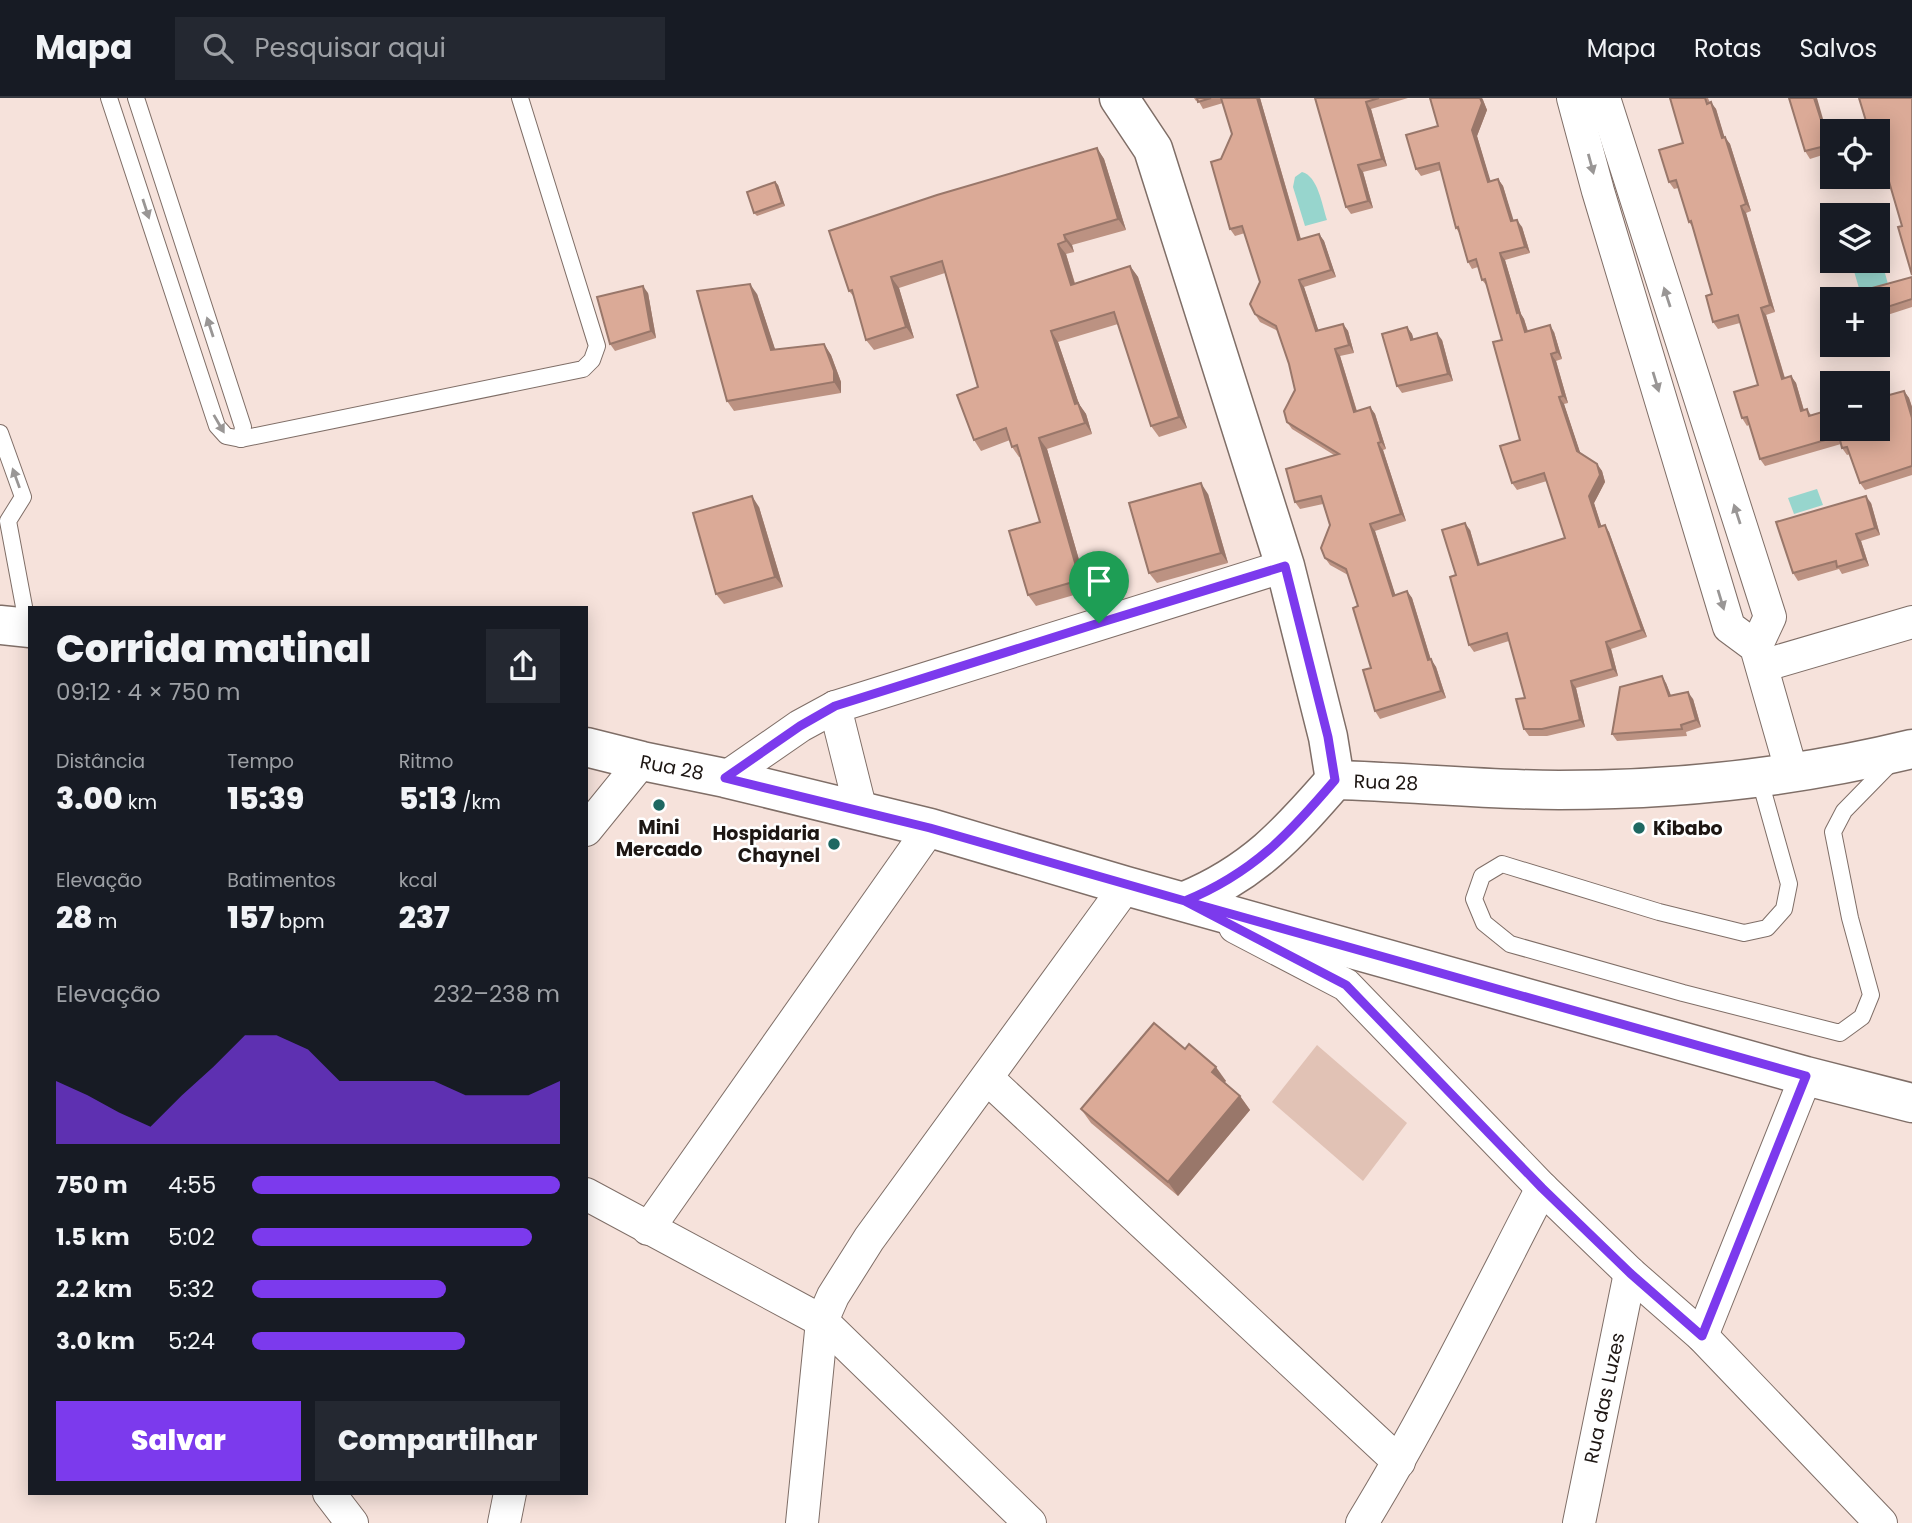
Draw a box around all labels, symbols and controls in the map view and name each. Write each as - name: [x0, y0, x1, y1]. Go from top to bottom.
- search box: [175, 17, 665, 80]
- text: Mapa: [35, 24, 133, 71]
- icon: search: [199, 29, 237, 67]
- text: Pesquisar aqui: [255, 30, 446, 66]
- text: Mapa: [1587, 32, 1656, 65]
- text: Rotas: [1694, 32, 1761, 65]
- text: Salvos: [1799, 32, 1877, 65]
- map controls: [1820, 119, 1890, 441]
- button: locate: [1820, 119, 1890, 189]
- one-way arrow: [1586, 153, 1597, 175]
- one-way arrow: [141, 199, 152, 220]
- button: layers: [1820, 203, 1890, 273]
- one-way arrow: [1661, 286, 1671, 307]
- button: +: [1820, 287, 1890, 357]
- one-way arrow: [204, 317, 215, 338]
- button: −: [1820, 371, 1890, 441]
- one-way arrow: [1651, 372, 1661, 393]
- one-way arrow: [213, 415, 225, 434]
- one-way arrow: [10, 468, 21, 489]
- one-way arrow: [1731, 503, 1741, 524]
- pin: [1069, 551, 1129, 623]
- icon: arrive: [1080, 562, 1118, 600]
- one-way arrow: [1717, 590, 1727, 611]
- text: Corrida matinal: [56, 622, 371, 675]
- button: share: [486, 629, 560, 703]
- text: 09:12 · 4 × 750 m: [56, 676, 240, 708]
- text: Distância: [56, 748, 145, 775]
- text: Tempo: [227, 748, 294, 775]
- text: Ritmo: [399, 748, 454, 775]
- street label: Rua 28: [638, 748, 706, 787]
- street label: Rua 28: [1353, 768, 1419, 797]
- text: 3.00: [56, 777, 123, 820]
- text: 15:39: [227, 777, 304, 820]
- text: 5:13: [399, 777, 457, 820]
- text: km: [123, 789, 157, 816]
- text: /km: [457, 789, 501, 816]
- marker: Mini Mercado: [651, 797, 667, 813]
- place label: Mini Mercado: [616, 814, 702, 863]
- place label: Kibabo: [1653, 815, 1723, 842]
- place label: Hospidaria Chaynel: [712, 820, 820, 869]
- marker: Kibabo: [1631, 820, 1647, 836]
- marker: Hospidaria Chaynel: [826, 836, 842, 852]
- text: Elevação: [56, 867, 142, 894]
- text: Batimentos: [227, 867, 336, 894]
- text: kcal: [399, 867, 438, 894]
- text: 28: [56, 896, 93, 939]
- text: 157: [227, 896, 274, 939]
- text: 237: [399, 896, 450, 939]
- text: m: [93, 908, 117, 935]
- text: bpm: [274, 908, 325, 935]
- text: Elevação: [56, 978, 160, 1010]
- text: 232–238 m: [433, 978, 560, 1010]
- text: 750 m: [56, 1169, 127, 1201]
- text: 4:55: [168, 1169, 216, 1201]
- text: 1.5 km: [56, 1221, 130, 1253]
- text: 5:02: [168, 1221, 215, 1253]
- text: 2.2 km: [56, 1273, 132, 1305]
- text: 5:32: [168, 1273, 214, 1305]
- text: 3.0 km: [56, 1325, 135, 1357]
- text: 5:24: [168, 1325, 215, 1357]
- street label: Rua das Luzes: [1577, 1330, 1632, 1466]
- button: Salvar: [56, 1401, 301, 1481]
- button: Compartilhar: [315, 1401, 560, 1481]

